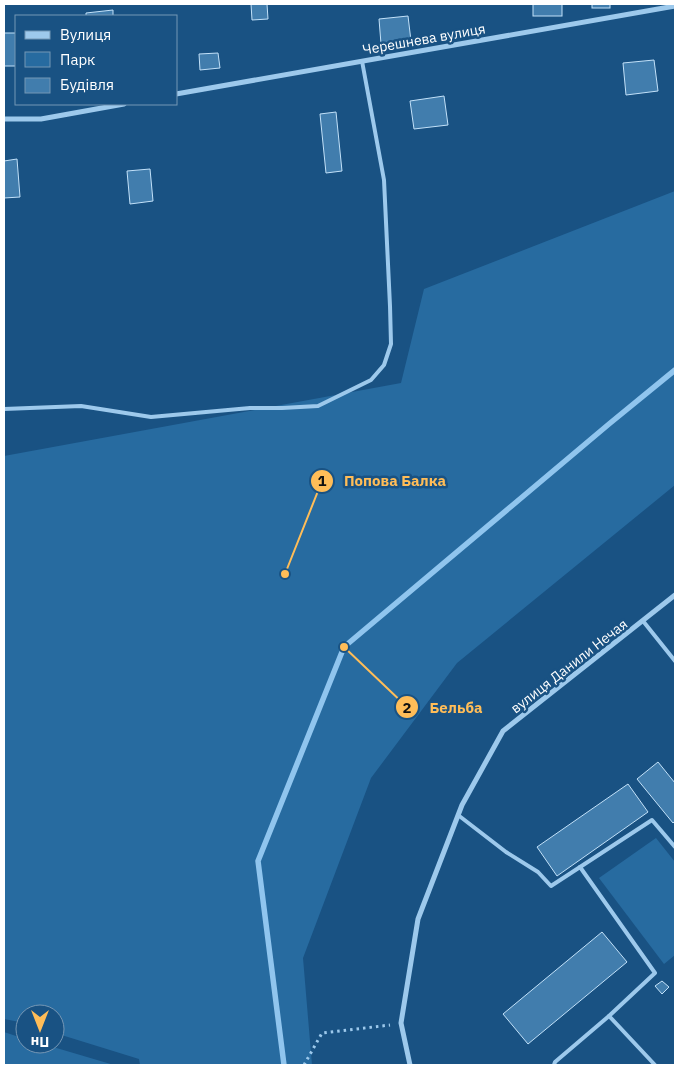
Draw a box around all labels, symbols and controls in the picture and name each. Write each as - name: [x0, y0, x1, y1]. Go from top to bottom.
- legend: [15, 15, 178, 105]
- street label: Черешнева вулиця: [361, 19, 487, 59]
- text: Вулиця: [60, 25, 111, 44]
- text: Парк: [60, 50, 95, 69]
- text: Будівля: [60, 75, 114, 94]
- callout: Попова Балка: [309, 466, 456, 496]
- text: 1: [317, 471, 327, 490]
- text: Попова Балка: [344, 471, 446, 490]
- street label: вулиця Данили Нечая: [507, 615, 631, 717]
- callout: Бельба: [394, 692, 492, 722]
- text: 2: [402, 698, 412, 717]
- text: Бельба: [430, 698, 483, 717]
- north arrow: [15, 1004, 65, 1054]
- text: Пн: [31, 1033, 49, 1051]

